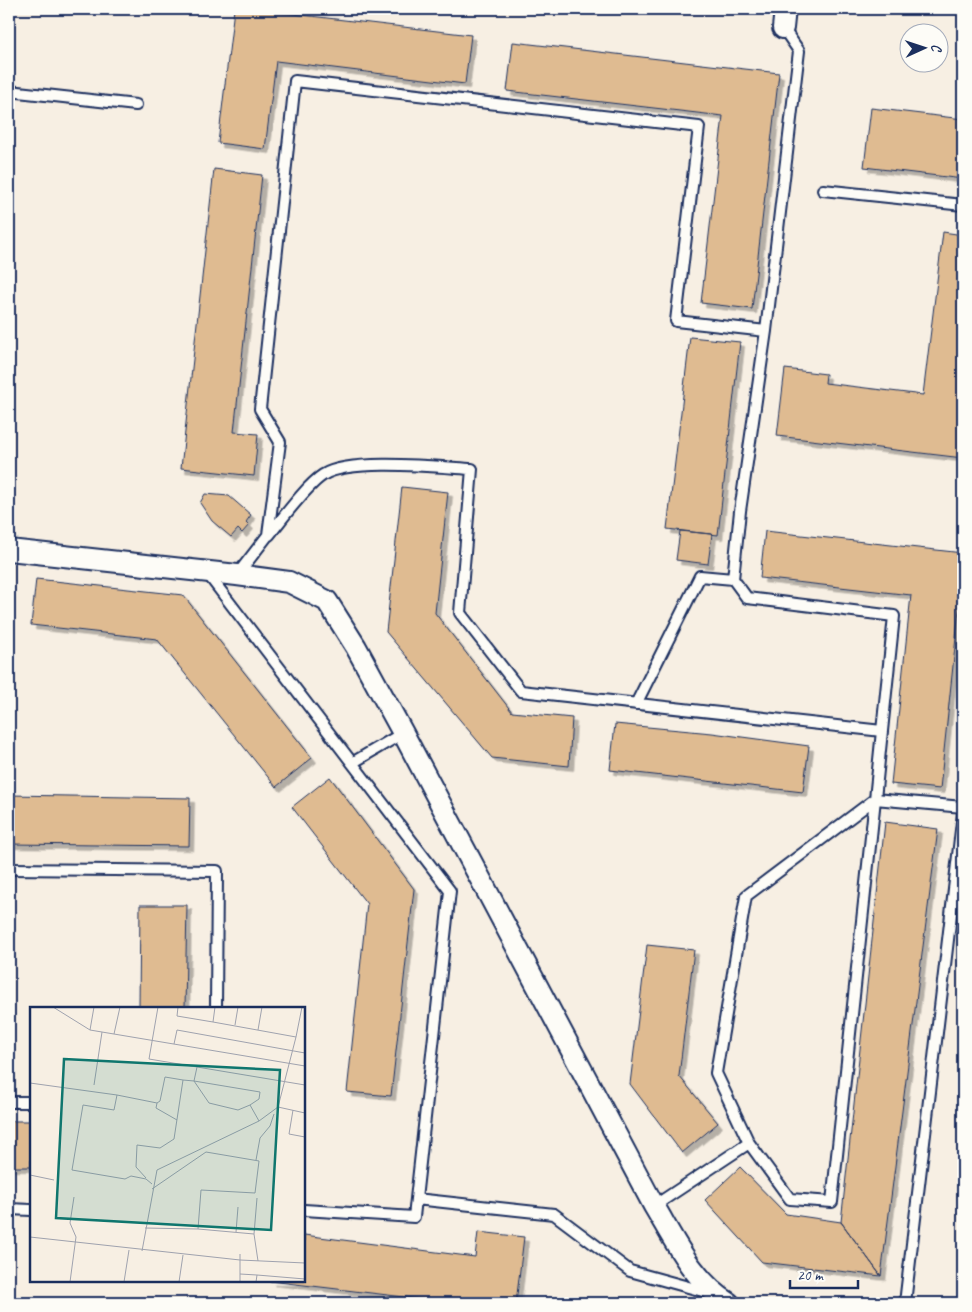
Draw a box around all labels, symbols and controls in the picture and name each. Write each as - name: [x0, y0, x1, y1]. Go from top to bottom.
- north arrow: [900, 22, 950, 72]
- text: С: [928, 43, 945, 53]
- inset map: [30, 1007, 305, 1282]
- scale bar: [790, 1257, 857, 1289]
- text: 20 m: [797, 1266, 824, 1285]

